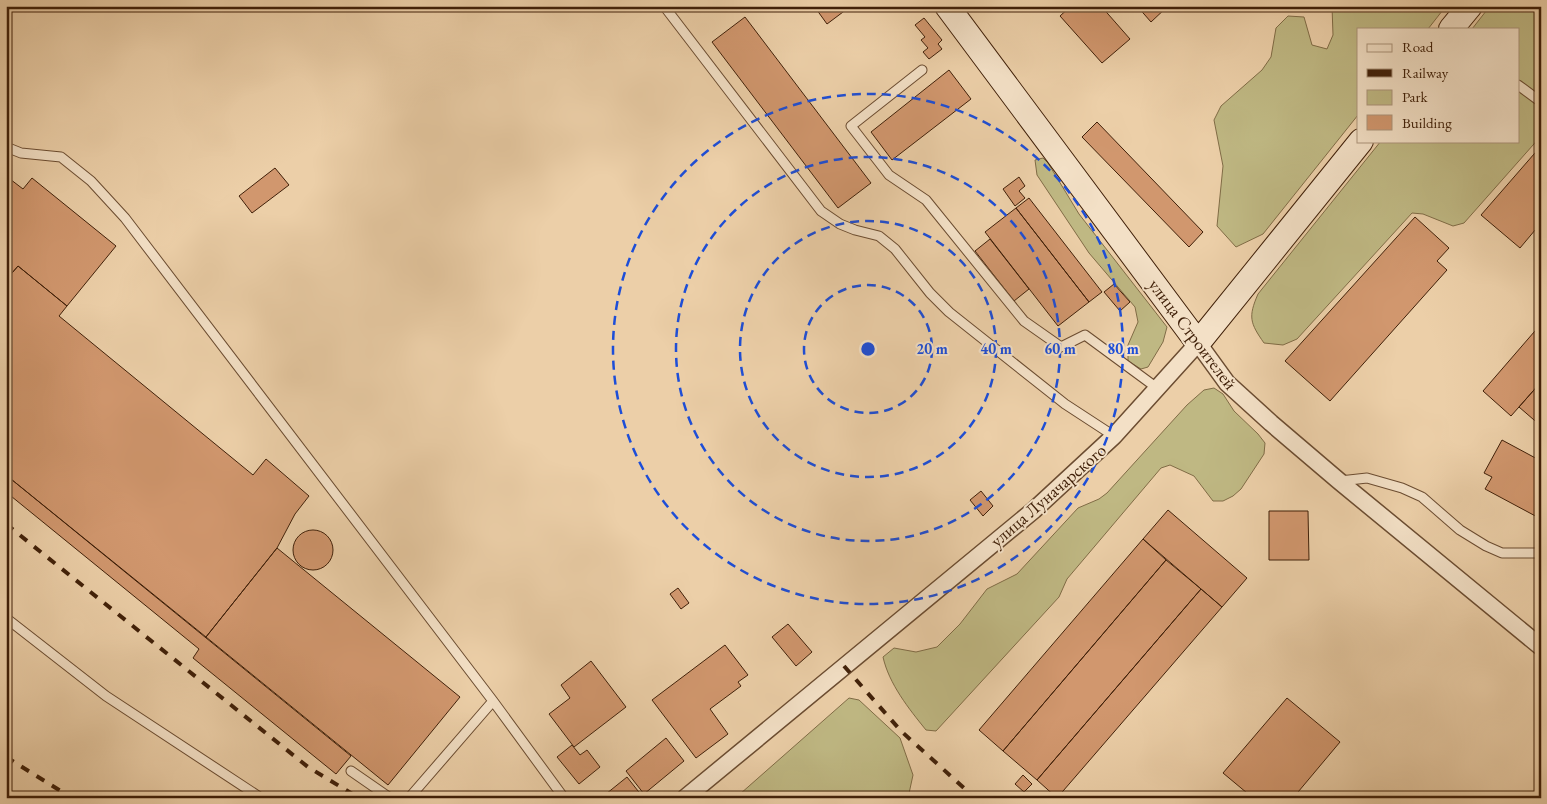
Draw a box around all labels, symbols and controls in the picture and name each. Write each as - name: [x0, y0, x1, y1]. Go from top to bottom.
- legend: [1357, 28, 1520, 142]
- text: Road: [1402, 37, 1434, 56]
- text: Railway: [1402, 63, 1449, 82]
- text: Park: [1402, 87, 1429, 106]
- text: Building: [1402, 113, 1452, 132]
- street label: улица Строителей: [1144, 274, 1243, 394]
- text: 20 m: [916, 339, 948, 358]
- text: 40 m: [980, 339, 1012, 358]
- text: 60 m: [1044, 339, 1076, 358]
- text: 80 m: [1107, 339, 1139, 358]
- centre of rings: [859, 340, 877, 358]
- street label: улица Луначарского: [985, 438, 1111, 552]

